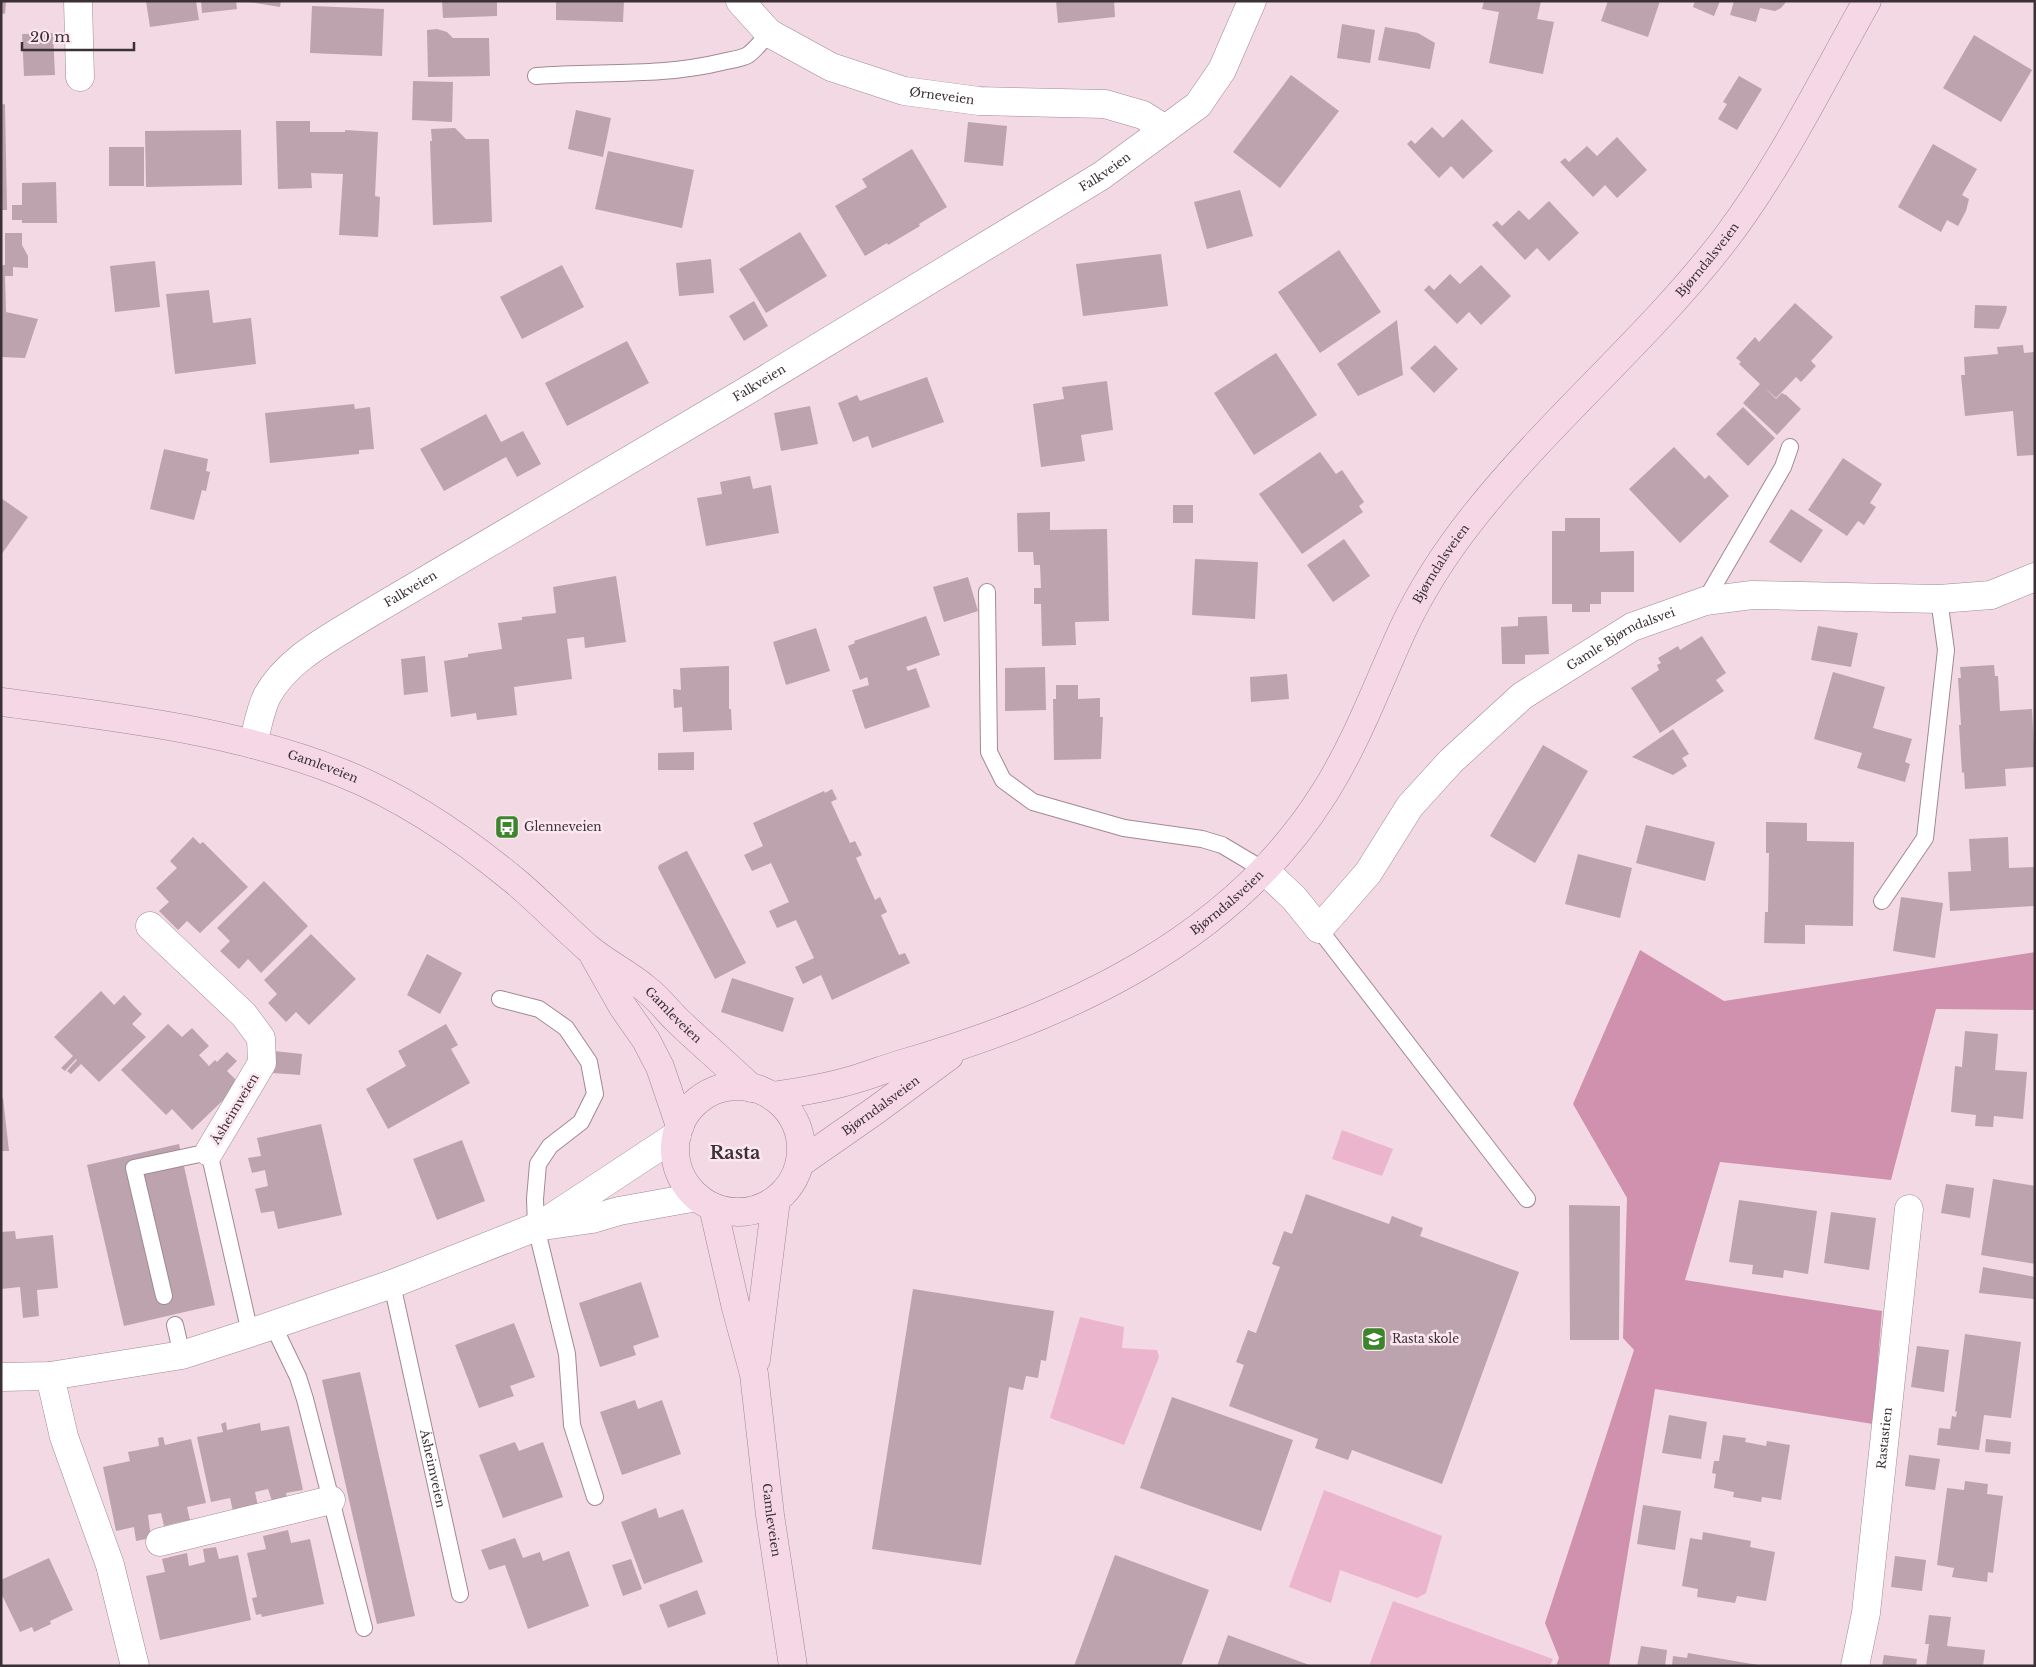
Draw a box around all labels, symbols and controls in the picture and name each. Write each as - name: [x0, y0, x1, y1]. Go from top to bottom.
- scale bar: [22, 20, 135, 52]
- text: 20 m: [30, 27, 70, 46]
- street label: Ørneveien: [909, 84, 975, 107]
- street label: Falkveien: [1076, 149, 1133, 194]
- street label: Bjørndalsveien: [1672, 219, 1742, 300]
- street label: Falkveien: [730, 361, 788, 404]
- street label: Bjørndalsveien: [1409, 521, 1472, 606]
- street label: Falkveien: [381, 567, 439, 610]
- street label: Gamle Bjørndalsvei: [1564, 604, 1677, 673]
- street label: Gamleveien: [286, 746, 361, 786]
- bus stop icon: Glenneveien: [494, 814, 520, 840]
- place label: Glenneveien: [524, 819, 602, 834]
- street label: Bjørndalsveien: [1187, 867, 1266, 938]
- street label: Gamleveien: [642, 983, 705, 1046]
- street label: Åsheimveien: [206, 1070, 262, 1148]
- street label: Bjørndalsveien: [839, 1072, 922, 1138]
- district label: Rasta: [710, 1142, 761, 1164]
- school or university icon: Rasta skole: [1361, 1326, 1387, 1352]
- place label: Rasta skole: [1392, 1331, 1459, 1346]
- street label: Rastastien: [1873, 1406, 1895, 1470]
- street label: Åsheimveien: [417, 1427, 449, 1509]
- street label: Gamleveien: [759, 1482, 784, 1558]

